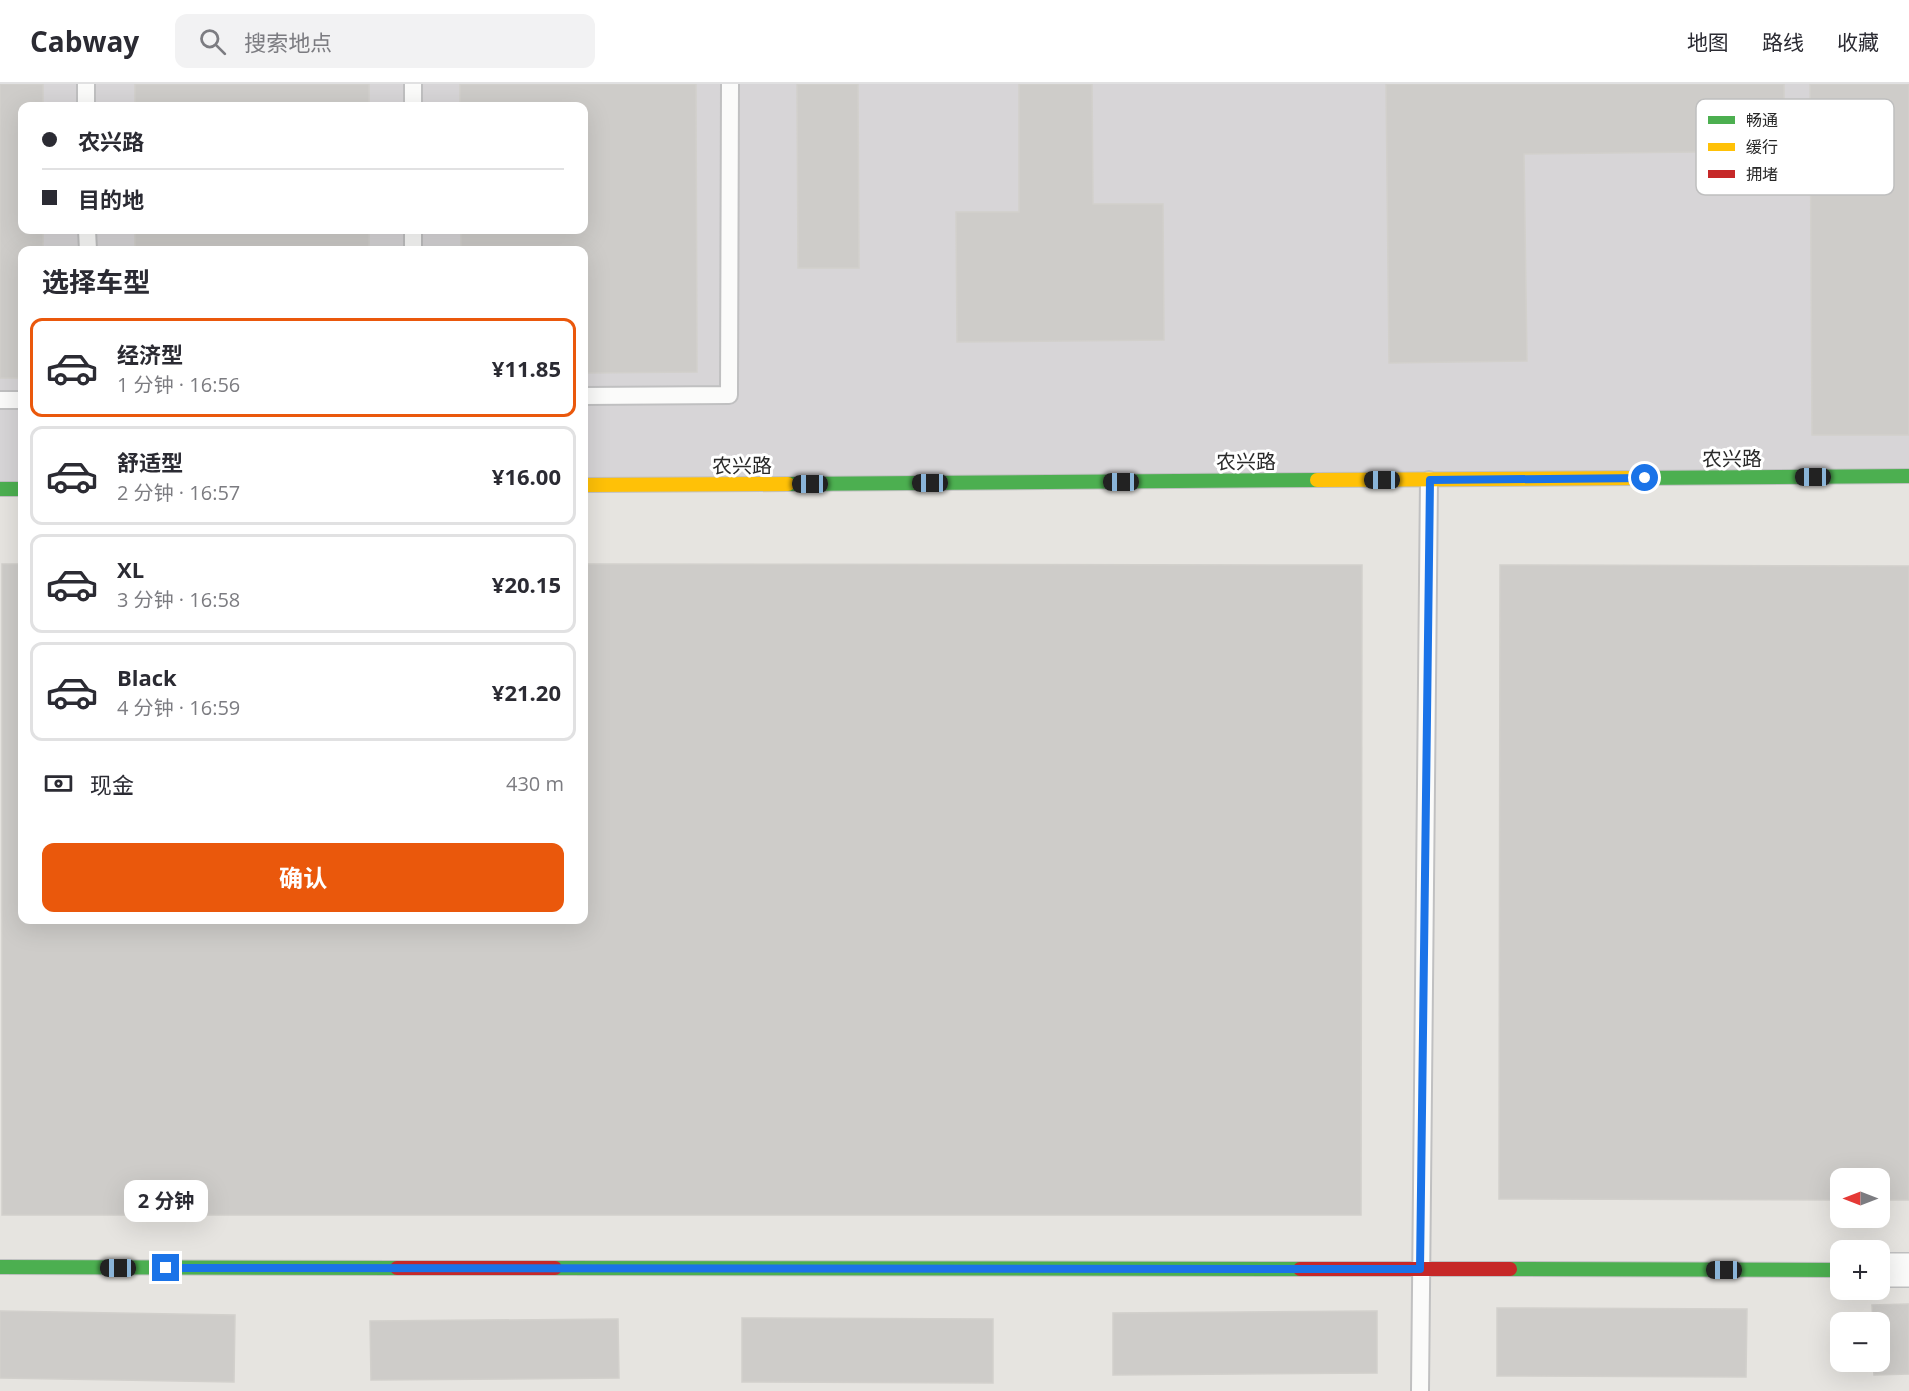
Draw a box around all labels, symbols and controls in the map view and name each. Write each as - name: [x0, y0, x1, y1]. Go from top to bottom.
- search box: [175, 14, 595, 68]
- text: Cabway: [30, 22, 139, 60]
- icon: search: [196, 25, 229, 58]
- text: 搜索地点: [244, 27, 332, 57]
- text: 地图: [1687, 28, 1729, 56]
- text: 路线: [1762, 28, 1804, 56]
- text: 收藏: [1837, 28, 1879, 56]
- legend: [1696, 99, 1894, 195]
- text: 畅通: [1746, 109, 1778, 131]
- text: 农兴路: [78, 126, 144, 156]
- text: 缓行: [1746, 136, 1778, 158]
- text: 拥堵: [1746, 163, 1778, 185]
- text: 目的地: [78, 184, 144, 214]
- text: 选择车型: [42, 263, 150, 300]
- text: 经济型: [117, 339, 183, 369]
- icon: car: [45, 341, 99, 395]
- text: ¥11.85: [492, 353, 561, 383]
- text: 1 分钟 · 16:56: [117, 371, 240, 398]
- street label: 农兴路: [1702, 445, 1762, 472]
- text: 舒适型: [117, 447, 183, 477]
- street label: 农兴路: [1216, 448, 1276, 475]
- icon: car: [45, 449, 99, 503]
- street label: 农兴路: [712, 452, 772, 479]
- text: ¥16.00: [492, 461, 561, 491]
- route start: [1631, 464, 1658, 491]
- car: [1795, 468, 1831, 486]
- car: [1364, 471, 1400, 489]
- car: [1103, 473, 1139, 491]
- car: [912, 474, 948, 492]
- car: [792, 475, 828, 493]
- text: 2 分钟 · 16:57: [117, 479, 240, 506]
- text: XL: [117, 554, 144, 584]
- icon: car: [45, 557, 99, 611]
- text: ¥20.15: [492, 569, 561, 599]
- text: 3 分钟 · 16:58: [117, 586, 240, 613]
- text: Black: [117, 662, 177, 692]
- icon: car: [45, 665, 99, 719]
- text: ¥21.20: [492, 677, 561, 707]
- text: 4 分钟 · 16:59: [117, 694, 240, 721]
- icon: cash: [42, 767, 75, 800]
- text: 现金: [90, 769, 134, 799]
- text: 430 m: [506, 770, 564, 797]
- button: 确认: [42, 843, 564, 912]
- north arrow: [1830, 1168, 1890, 1228]
- map controls: [1830, 1168, 1890, 1372]
- callout: 2 分钟: [124, 1181, 208, 1223]
- text: 2 分钟: [138, 1187, 194, 1214]
- button: +: [1830, 1240, 1890, 1300]
- route end: [152, 1254, 179, 1281]
- car: [100, 1259, 136, 1277]
- car: [1706, 1261, 1742, 1279]
- button: −: [1830, 1312, 1890, 1372]

